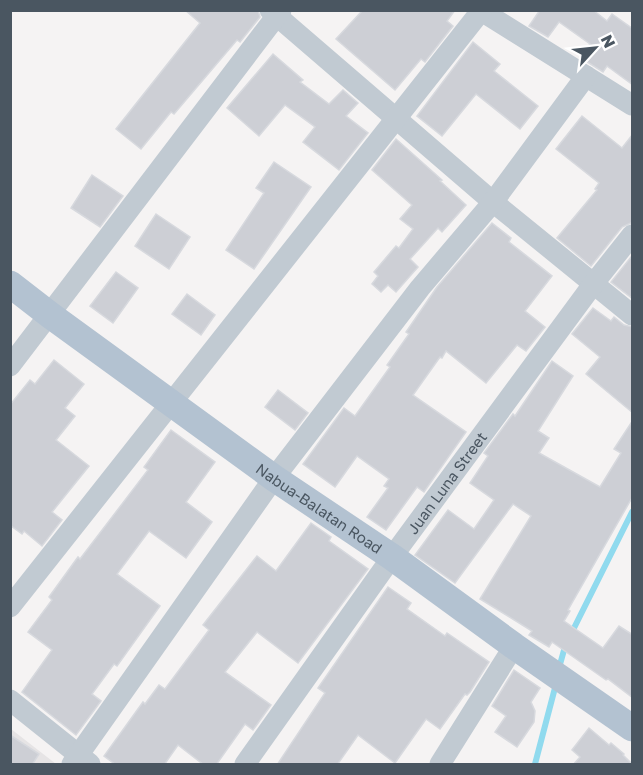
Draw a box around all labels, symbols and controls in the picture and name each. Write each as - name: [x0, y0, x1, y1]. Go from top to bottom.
- north arrow: [565, 18, 625, 78]
- text: N: [597, 31, 620, 51]
- street label: Juan Luna Street: [403, 428, 490, 537]
- street label: Nabua-Balatan Road: [253, 459, 386, 557]

